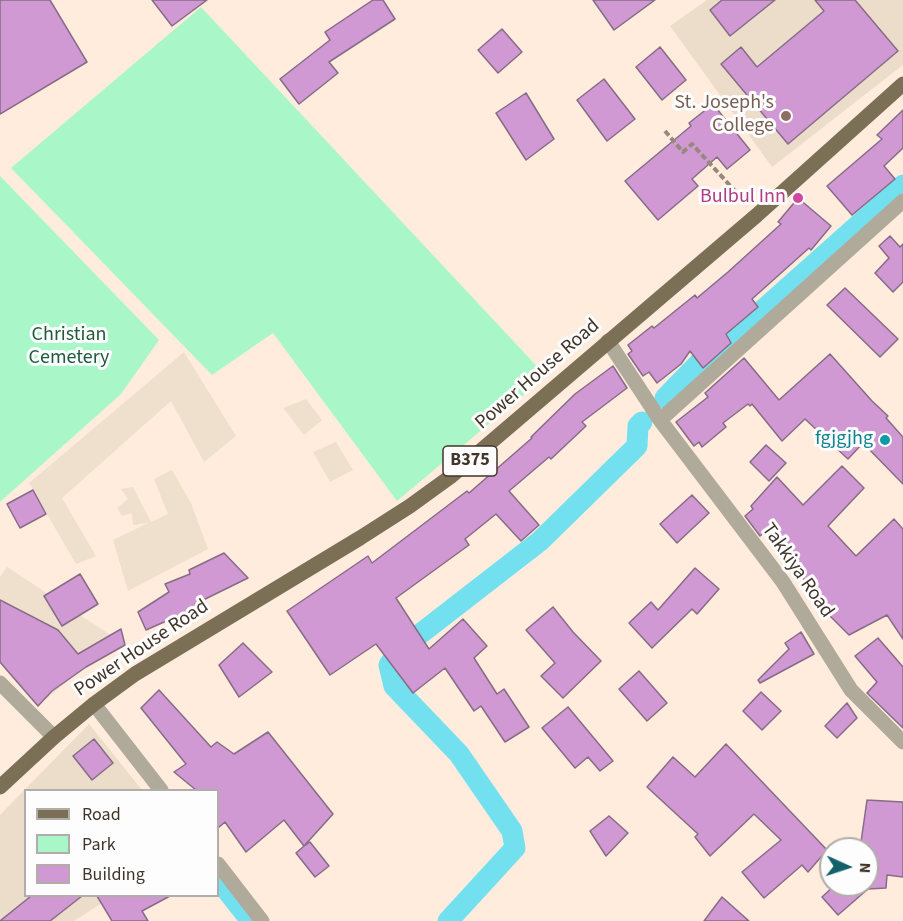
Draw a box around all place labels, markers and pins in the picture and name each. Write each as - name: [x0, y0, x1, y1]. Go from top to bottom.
- place label: St. Joseph's College: [674, 92, 774, 139]
- marker: St. Joseph's College: [779, 109, 793, 123]
- place label: Bulbul Inn: [700, 186, 786, 210]
- marker: Bulbul Inn: [791, 191, 805, 205]
- place label: fgjgjhg: [815, 428, 873, 452]
- marker: fgjgjhg: [878, 433, 892, 447]

